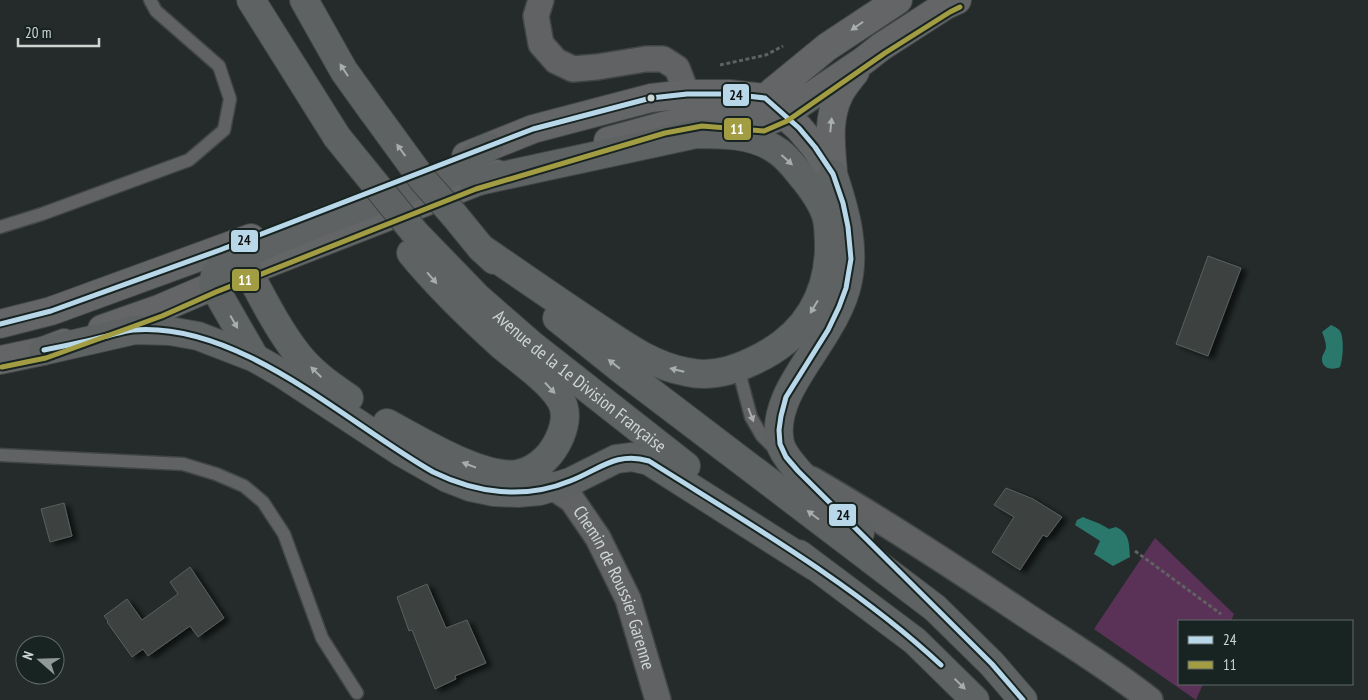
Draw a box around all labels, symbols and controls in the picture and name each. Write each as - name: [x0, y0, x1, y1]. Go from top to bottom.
- scale bar: [18, 15, 99, 47]
- one-way arrow: [850, 21, 864, 31]
- text: 20 m: [25, 23, 51, 42]
- one-way arrow: [339, 64, 349, 77]
- line badge: 24: [722, 83, 750, 107]
- text: 24: [729, 86, 743, 104]
- unlabelled marker: [646, 93, 656, 103]
- line badge: 11: [723, 117, 752, 141]
- one-way arrow: [827, 117, 835, 133]
- text: 11: [730, 120, 744, 138]
- one-way arrow: [396, 143, 406, 157]
- one-way arrow: [781, 154, 793, 166]
- line badge: 24: [230, 229, 259, 253]
- text: 24: [237, 231, 251, 249]
- line badge: 11: [231, 268, 260, 292]
- text: 11: [238, 271, 252, 289]
- one-way arrow: [426, 271, 437, 284]
- one-way arrow: [810, 300, 819, 313]
- street label: Avenue de la 1e Division Française: [489, 305, 671, 457]
- one-way arrow: [230, 314, 238, 329]
- one-way arrow: [607, 359, 621, 369]
- one-way arrow: [310, 366, 322, 378]
- one-way arrow: [669, 366, 684, 374]
- one-way arrow: [544, 382, 556, 394]
- one-way arrow: [747, 408, 755, 423]
- one-way arrow: [462, 460, 477, 468]
- street label: Chemin de Roussier Garenne: [568, 501, 660, 672]
- line badge: 24: [828, 503, 857, 527]
- text: 24: [836, 506, 850, 524]
- one-way arrow: [807, 510, 820, 521]
- legend: [1178, 620, 1353, 685]
- text: 24: [1223, 630, 1237, 649]
- north arrow: [15, 635, 65, 685]
- text: N: [18, 649, 38, 662]
- text: 11: [1223, 655, 1237, 674]
- one-way arrow: [954, 678, 966, 690]

